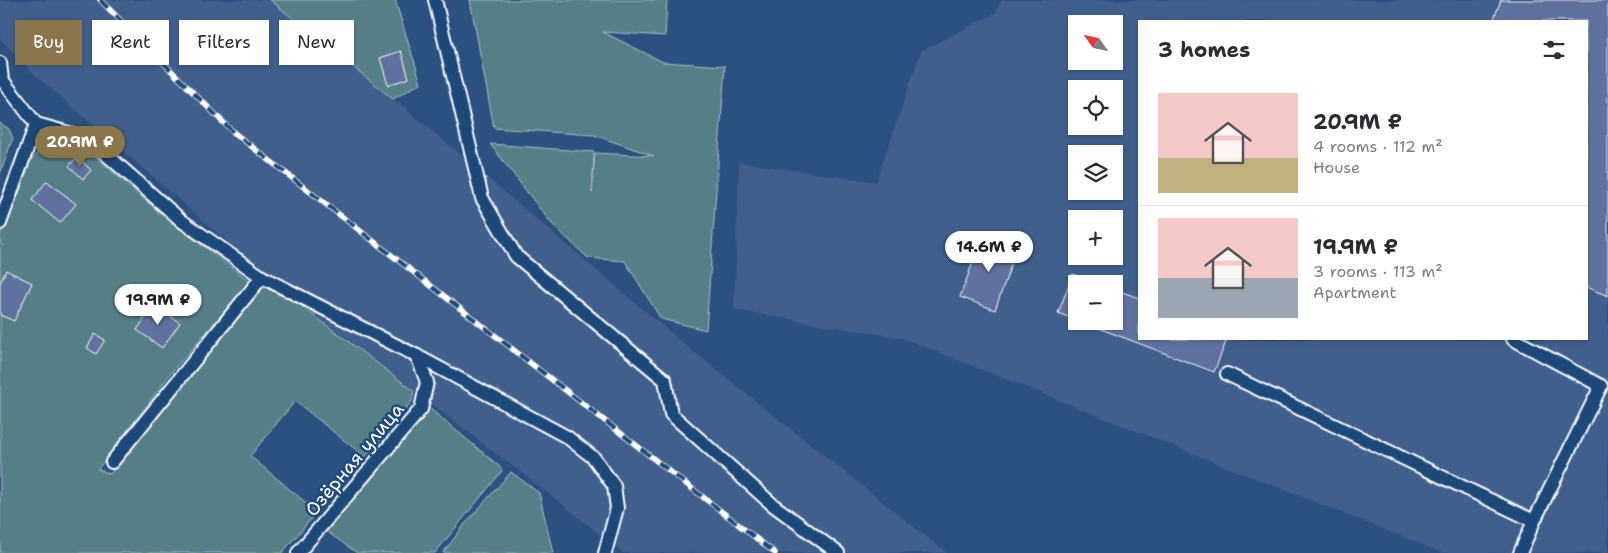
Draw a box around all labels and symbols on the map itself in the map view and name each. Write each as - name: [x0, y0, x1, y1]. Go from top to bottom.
- north arrow: [1068, 15, 1122, 70]
- pin: 20.9M ₽: [34, 126, 126, 168]
- pin: 14.6M ₽: [943, 230, 1035, 273]
- pin: 19.9M ₽: [112, 284, 204, 326]
- street label: Озёрная улица: [299, 397, 410, 522]

